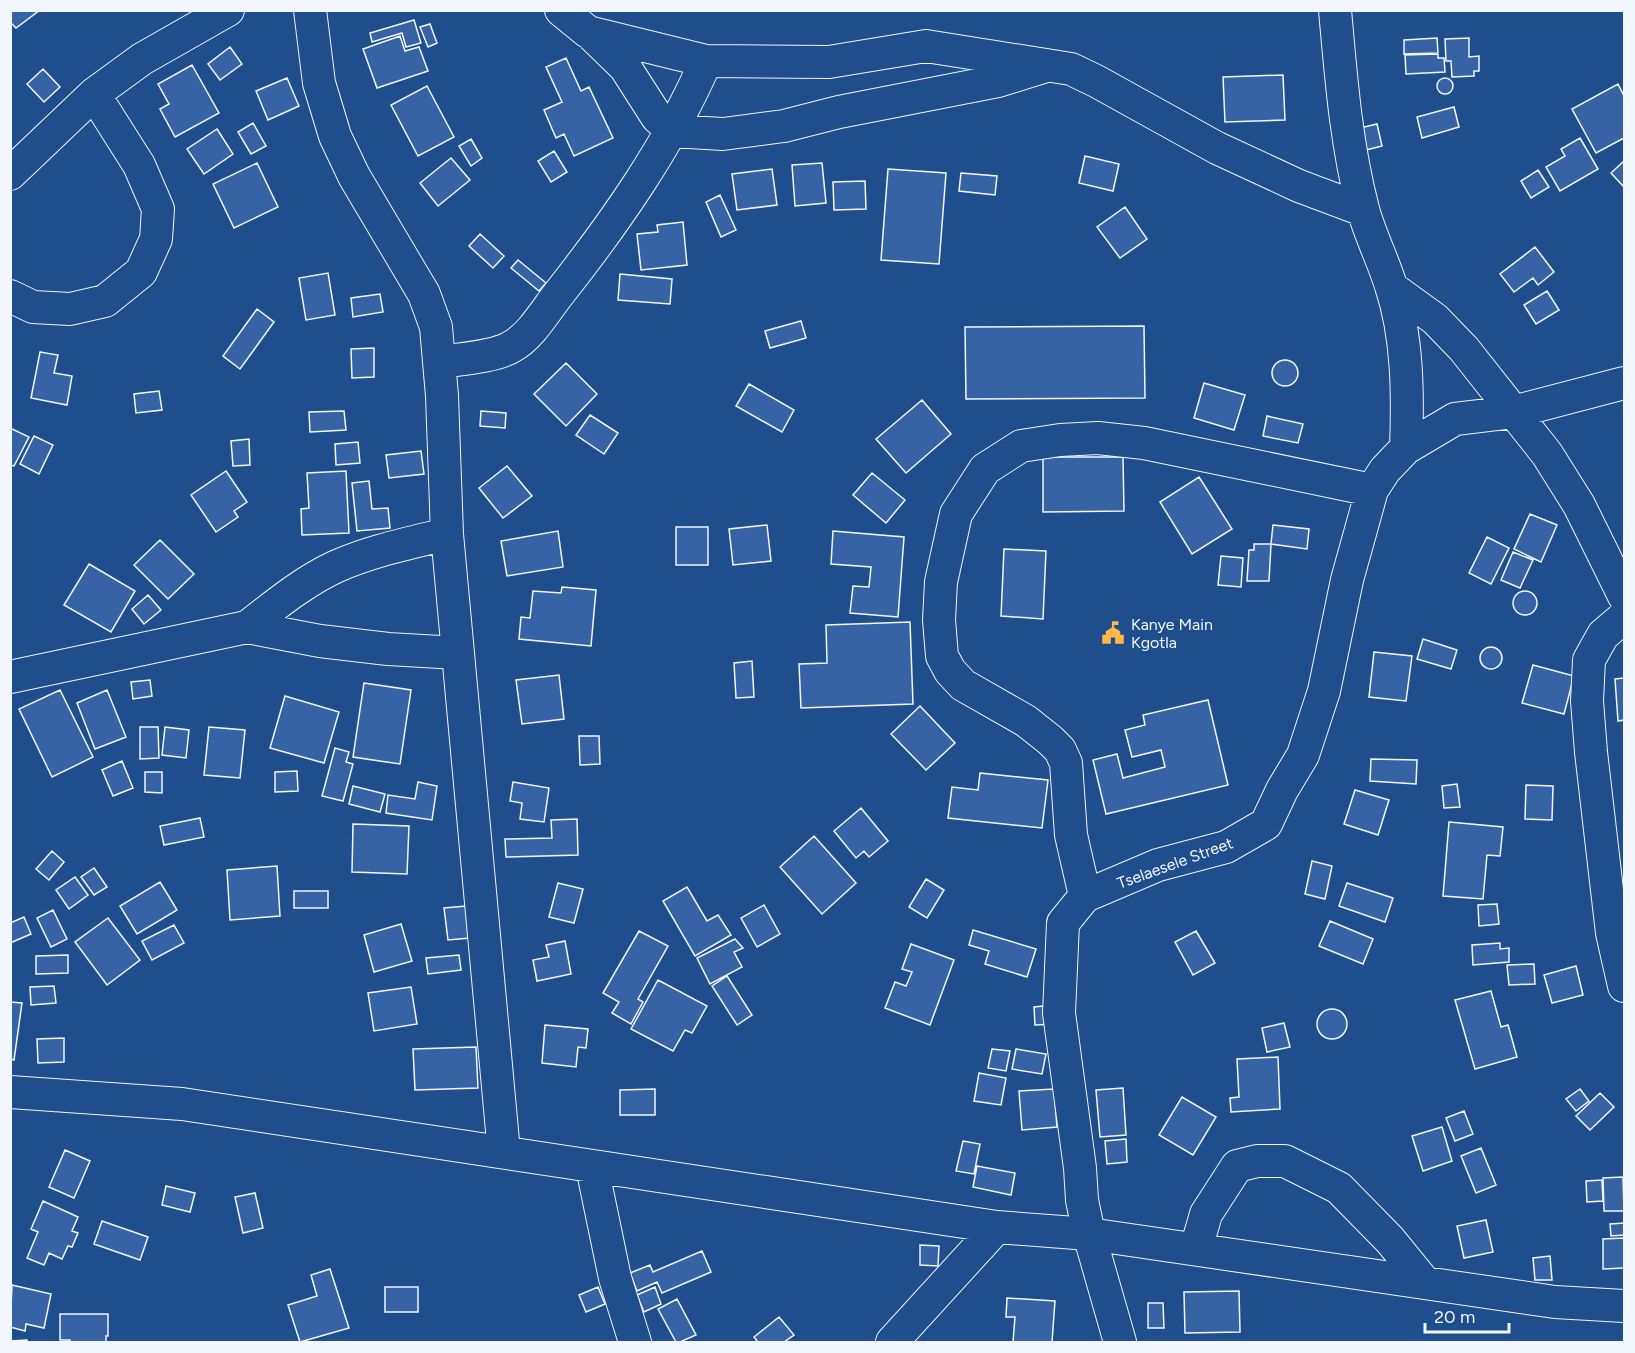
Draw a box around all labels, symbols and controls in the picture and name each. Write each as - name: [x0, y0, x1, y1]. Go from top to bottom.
- place label: Kanye Main Kgotla: [1131, 615, 1213, 652]
- public building icon: Kanye Main Kgotla: [1100, 620, 1126, 646]
- street label: Tselaesele Street: [1114, 833, 1236, 893]
- scale bar: [1425, 1296, 1509, 1334]
- text: 20 m: [1434, 1306, 1475, 1328]

